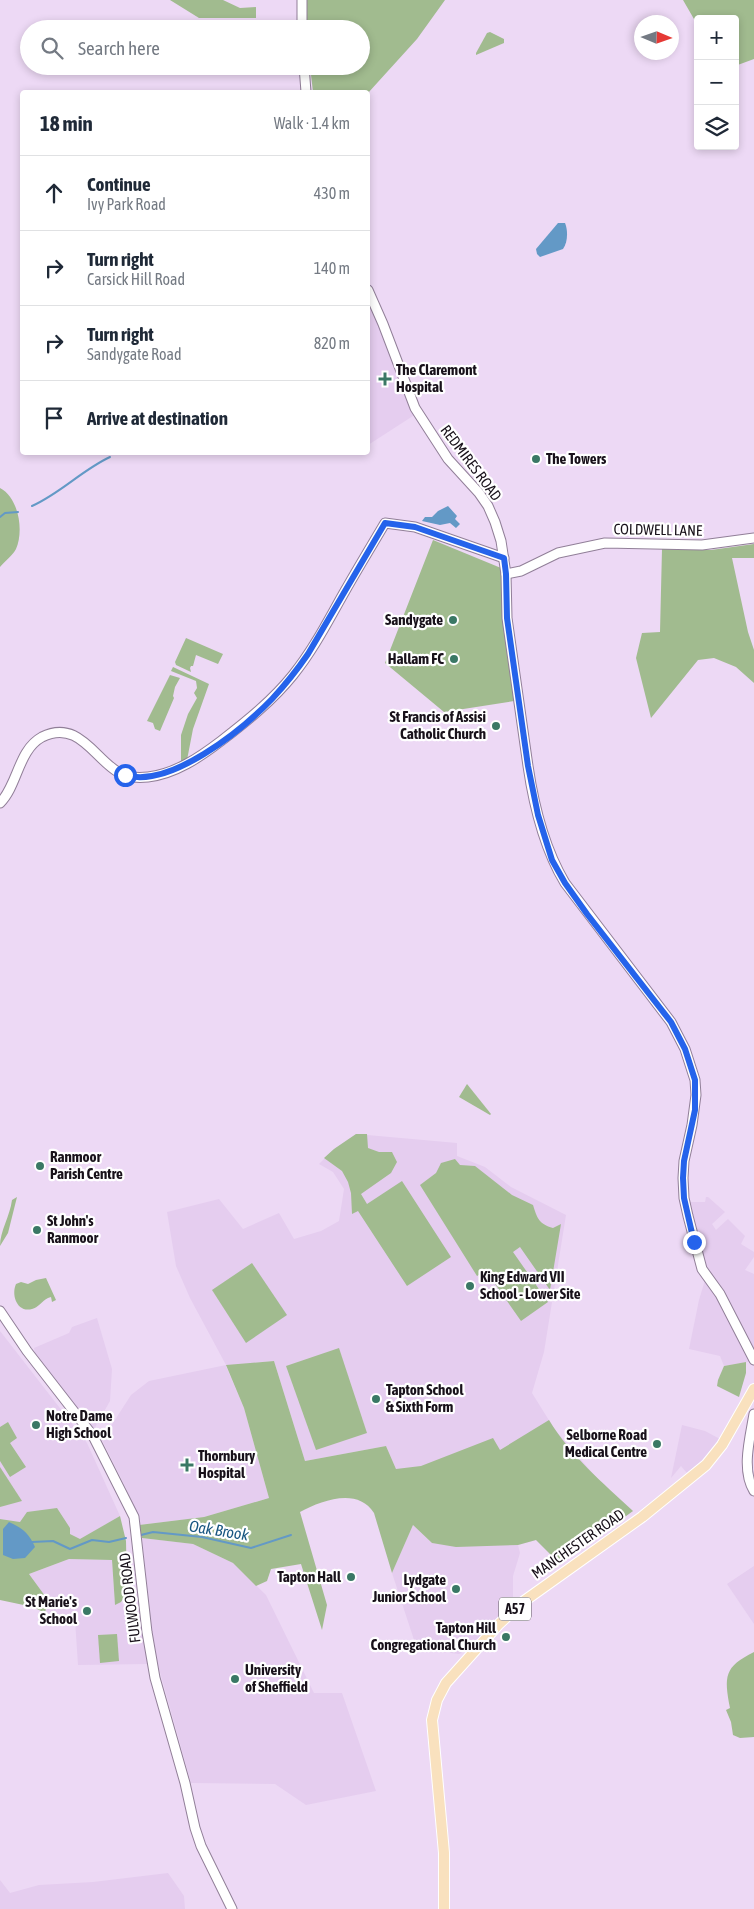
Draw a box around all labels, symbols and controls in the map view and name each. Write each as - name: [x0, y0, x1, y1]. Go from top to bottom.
- north arrow: [634, 15, 679, 60]
- map controls: [694, 15, 739, 150]
- button: +: [694, 15, 739, 60]
- search box: [20, 20, 370, 75]
- icon: search: [38, 34, 66, 62]
- text: Search here: [78, 37, 160, 59]
- button: −: [694, 60, 739, 105]
- button: layers: [694, 105, 739, 150]
- text: 18 min: [40, 111, 93, 135]
- text: Walk · 1.4 km: [274, 114, 350, 132]
- text: Continue: [87, 173, 151, 195]
- icon: ahead: [40, 179, 68, 207]
- text: 430 m: [314, 184, 350, 202]
- text: Ivy Park Road: [87, 195, 166, 213]
- text: Turn right: [87, 248, 154, 270]
- icon: right: [40, 254, 68, 282]
- text: 140 m: [314, 259, 350, 277]
- text: Carsick Hill Road: [87, 270, 185, 288]
- text: Turn right: [87, 323, 154, 345]
- icon: right: [40, 329, 68, 357]
- text: 820 m: [314, 334, 350, 352]
- text: Sandygate Road: [87, 345, 182, 363]
- place label: The Claremont Hospital: [396, 361, 477, 395]
- marker: The Claremont Hospital: [378, 372, 392, 386]
- icon: arrive: [40, 404, 68, 432]
- text: Arrive at destination: [87, 407, 228, 429]
- street label: REDMIRES ROAD: [437, 422, 505, 504]
- place label: The Towers: [546, 450, 607, 467]
- marker: The Towers: [530, 453, 542, 465]
- street label: COLDWELL LANE: [614, 520, 703, 539]
- place label: Sandygate: [385, 611, 443, 628]
- marker: Sandygate: [447, 614, 459, 626]
- place label: Hallam FC: [388, 650, 444, 667]
- marker: Hallam FC: [448, 653, 460, 665]
- place label: St Francis of Assisi Catholic Church: [389, 708, 486, 742]
- marker: St Francis of Assisi Catholic Church: [490, 720, 502, 732]
- route start: [114, 764, 137, 787]
- place label: Ranmoor Parish Centre: [50, 1148, 123, 1182]
- marker: Ranmoor Parish Centre: [34, 1160, 46, 1172]
- place label: St John's Ranmoor: [47, 1212, 99, 1246]
- marker: St John's Ranmoor: [31, 1224, 43, 1236]
- route end: [683, 1231, 706, 1254]
- place label: King Edward VII School - Lower Site: [480, 1268, 581, 1302]
- marker: King Edward VII School - Lower Site: [464, 1280, 476, 1292]
- place label: Tapton School & Sixth Form: [386, 1381, 464, 1415]
- marker: Tapton School & Sixth Form: [370, 1393, 382, 1405]
- place label: Notre Dame High School: [46, 1407, 113, 1441]
- marker: Notre Dame High School: [30, 1419, 42, 1431]
- place label: Selborne Road Medical Centre: [565, 1426, 647, 1460]
- marker: Selborne Road Medical Centre: [651, 1438, 663, 1450]
- place label: Thornbury Hospital: [198, 1447, 256, 1481]
- marker: Thornbury Hospital: [180, 1458, 194, 1472]
- street label: MANCHESTER ROAD: [528, 1505, 627, 1582]
- water label: Oak Brook: [188, 1516, 251, 1544]
- street label: FULWOOD ROAD: [116, 1552, 143, 1644]
- place label: Tapton Hall: [277, 1568, 342, 1585]
- marker: Tapton Hall: [345, 1571, 357, 1583]
- place label: Lydgate Junior School: [371, 1571, 447, 1605]
- marker: Lydgate Junior School: [450, 1583, 462, 1595]
- place label: St Marie's School: [25, 1593, 78, 1627]
- road number: A57: [499, 1598, 531, 1620]
- marker: St Marie's School: [81, 1605, 93, 1617]
- place label: Tapton Hill Congregational Church: [370, 1619, 497, 1653]
- marker: Tapton Hill Congregational Church: [500, 1631, 512, 1643]
- place label: University of Sheffield: [245, 1661, 308, 1695]
- marker: University of Sheffield: [229, 1673, 241, 1685]

